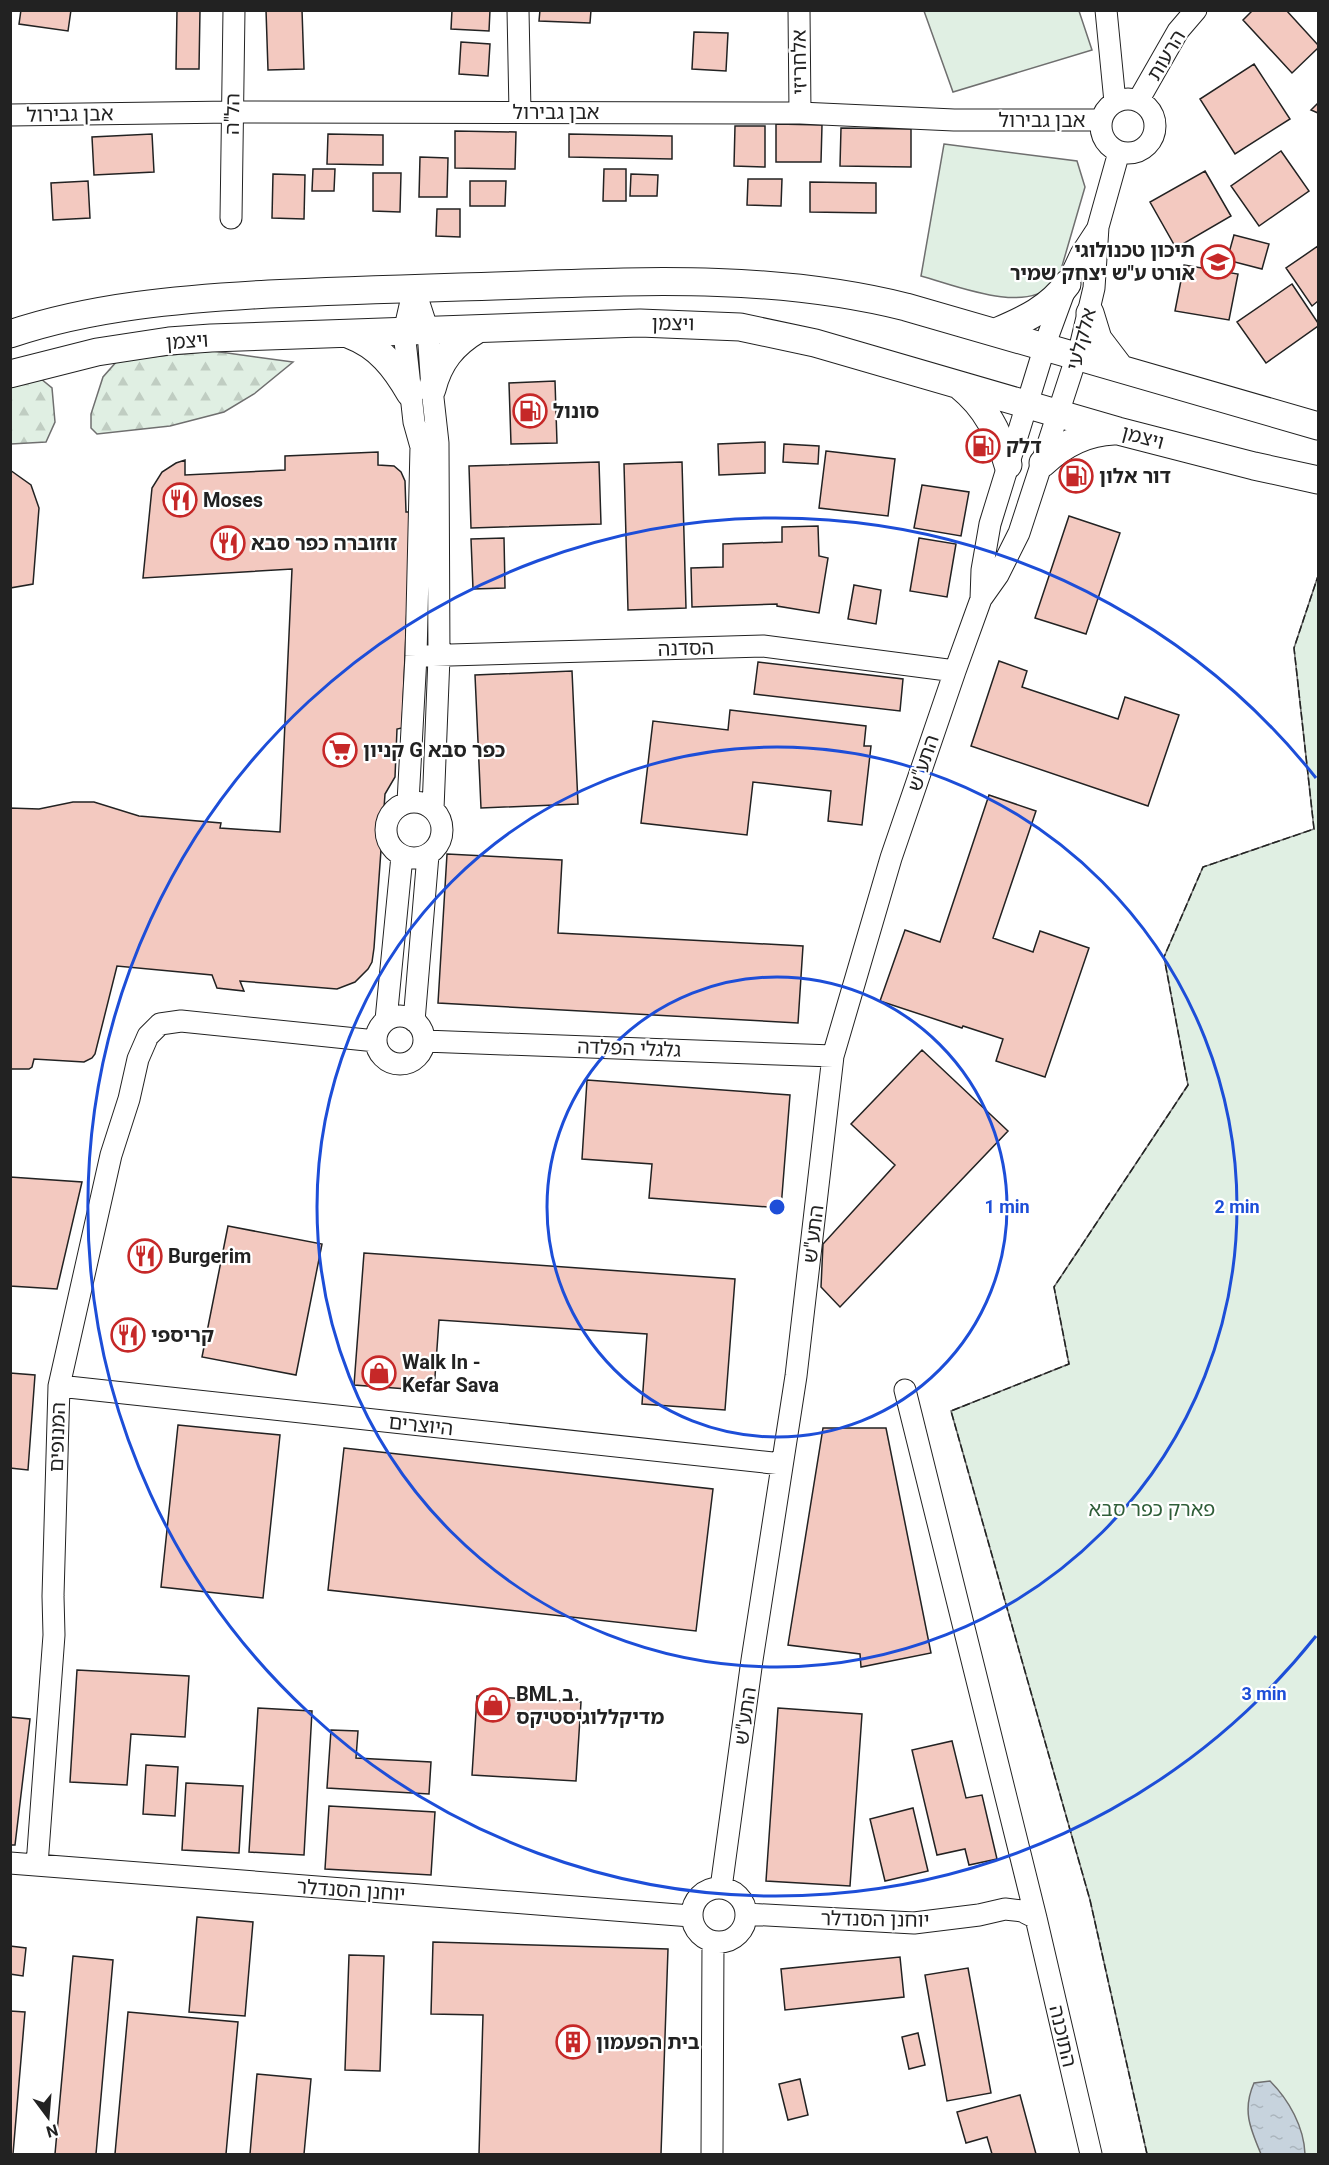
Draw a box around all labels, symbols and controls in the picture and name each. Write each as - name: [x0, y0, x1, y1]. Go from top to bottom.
- street label: הרעות: [1142, 25, 1190, 85]
- street label: אלחריזי: [786, 29, 812, 95]
- street label: הל"ה: [220, 93, 244, 135]
- street label: אבן גבירול: [512, 100, 600, 124]
- street label: אבן גבירול: [26, 101, 114, 127]
- street label: אבן גבירול: [998, 108, 1086, 132]
- place label: תיכון טכנולוגי אורט ע"ש יצחק שמיר: [1010, 238, 1195, 285]
- school or university icon: תיכון טכנולוגי אורט ע"ש יצחק שמיר: [1200, 244, 1236, 280]
- street label: אלקלעי: [1061, 305, 1101, 373]
- street label: ויצמן: [651, 311, 695, 335]
- street label: ויצמן: [165, 328, 209, 354]
- fuel station icon: סונול: [512, 393, 548, 429]
- place label: סונול: [553, 399, 599, 423]
- street label: ויצמן: [1119, 420, 1167, 454]
- fuel station icon: דלק: [965, 428, 1001, 464]
- place label: דלק: [1006, 434, 1042, 458]
- fuel station icon: דור אלון: [1058, 458, 1094, 494]
- place label: דור אלון: [1099, 464, 1171, 488]
- restaurant icon: Moses: [162, 482, 198, 518]
- place label: Moses: [203, 488, 263, 512]
- restaurant icon: זוזוברה כפר סבא: [210, 525, 246, 561]
- place label: זוזוברה כפר סבא: [251, 531, 397, 555]
- street label: הסדנה: [657, 635, 715, 661]
- supermarket icon: קניון G כפר סבא: [322, 732, 358, 768]
- street label: התע"ש: [902, 732, 944, 794]
- place label: קניון G כפר סבא: [363, 738, 505, 762]
- street label: גלגלי הפלדה: [577, 1034, 682, 1062]
- text: 1 min: [984, 1196, 1030, 1217]
- text: 2 min: [1214, 1196, 1260, 1217]
- centre of rings: [767, 1197, 787, 1217]
- street label: התע"ש: [798, 1204, 828, 1264]
- restaurant icon: Burgerim: [127, 1238, 163, 1274]
- place label: Burgerim: [168, 1244, 251, 1268]
- restaurant icon: קריספי: [110, 1317, 146, 1353]
- place label: קריספי: [151, 1323, 214, 1347]
- place label: Walk In - Kefar Sava: [402, 1350, 499, 1397]
- shop icon: Walk In - Kefar Sava: [361, 1355, 397, 1391]
- street label: המנופים: [44, 1402, 70, 1472]
- street label: היוצרים: [387, 1410, 455, 1440]
- park label: פארק כפר סבא: [1089, 1497, 1215, 1521]
- place label: BML ב. מדיקללוגיסטיקס: [516, 1682, 664, 1729]
- text: 3 min: [1241, 1683, 1287, 1704]
- street label: התע"ש: [729, 1685, 761, 1747]
- shop icon: BML ב. מדיקללוגיסטיקס: [475, 1687, 511, 1723]
- street label: יוחנן הסנדלר: [296, 1874, 406, 1906]
- street label: יוחנן הסנדלר: [820, 1906, 930, 1932]
- street label: התוכנה: [1044, 2003, 1082, 2069]
- building icon: בית הפעמון: [555, 2024, 591, 2060]
- place label: בית הפעמון: [596, 2030, 700, 2054]
- north arrow: [18, 2087, 78, 2147]
- text: N: [44, 2120, 60, 2142]

